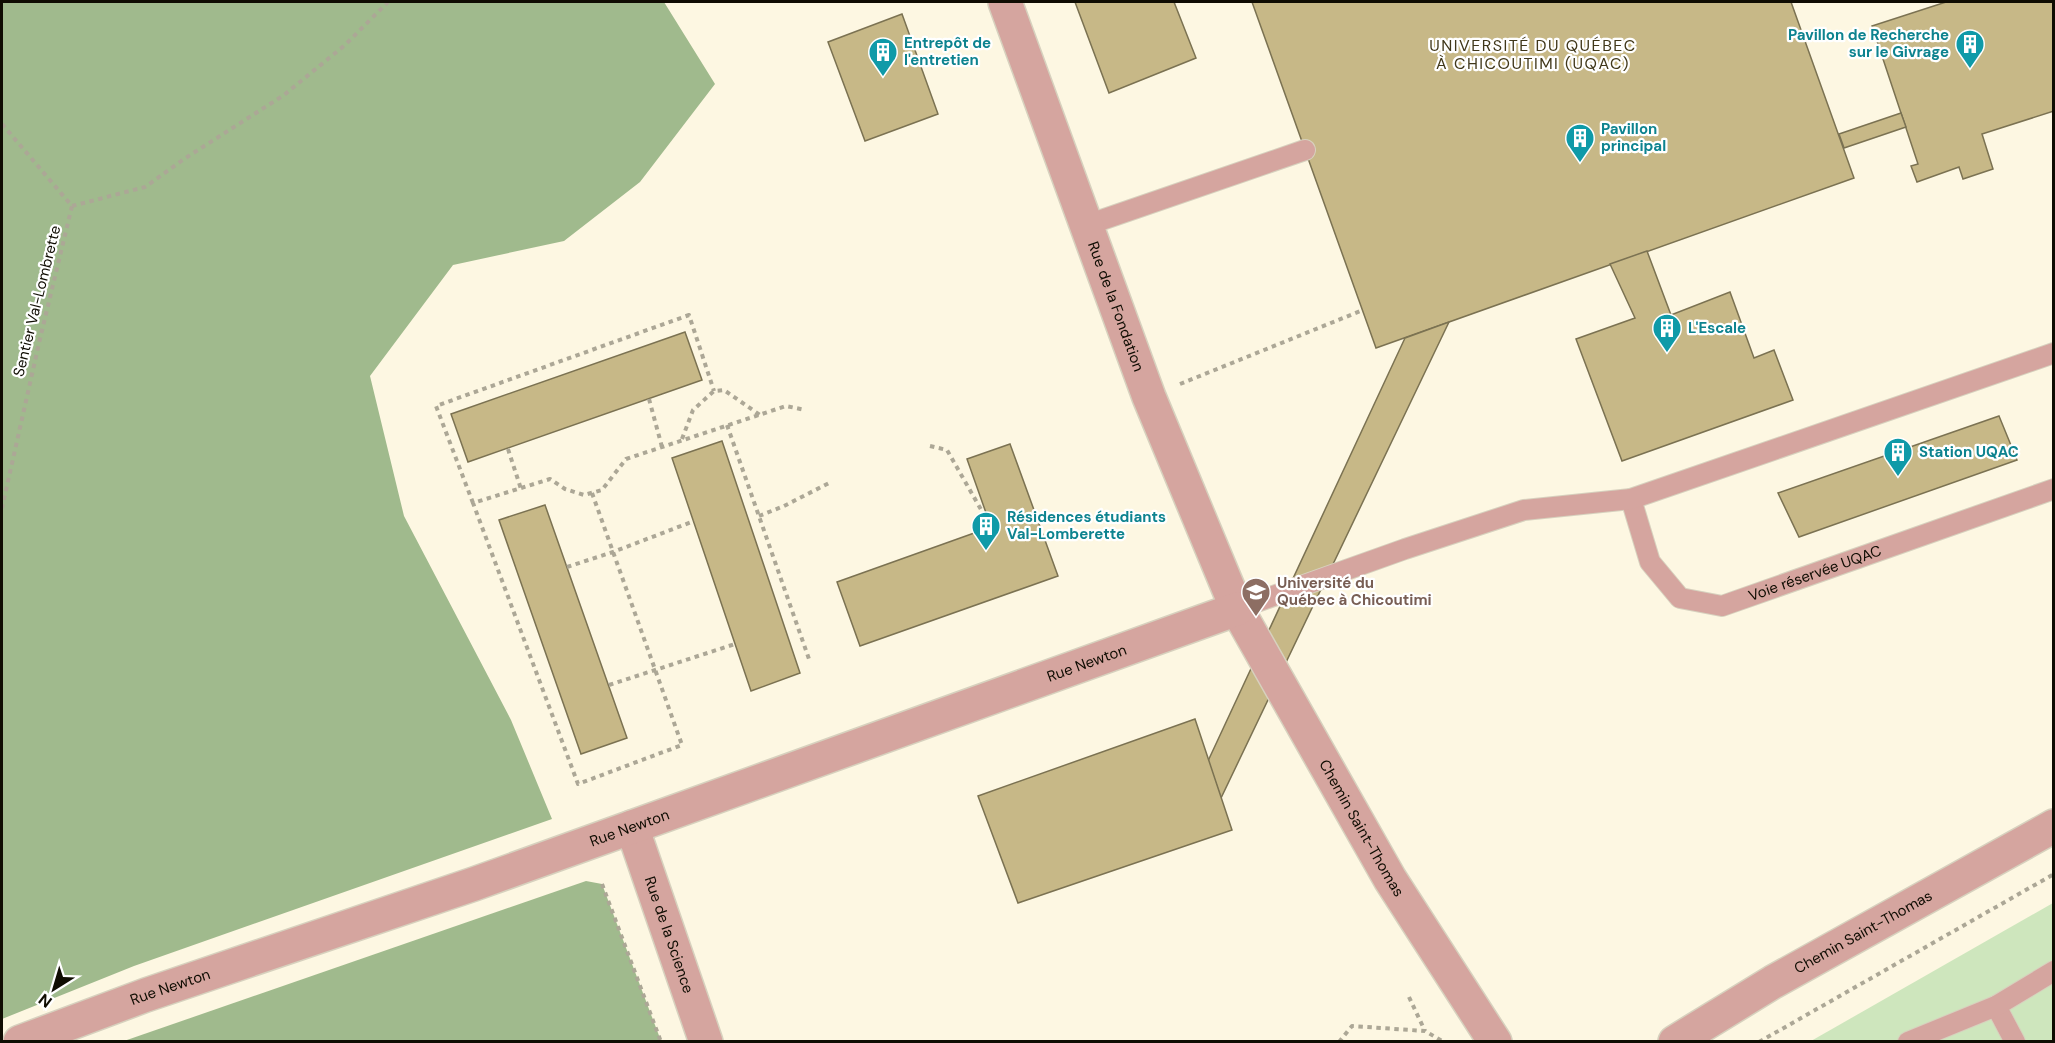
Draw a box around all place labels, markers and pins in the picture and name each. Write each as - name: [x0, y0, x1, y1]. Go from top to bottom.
- place label: Pavillon de Recherche sur le Givrage: [1788, 25, 1949, 62]
- building icon: Pavillon de Recherche sur le Givrage: [1954, 28, 1986, 70]
- place label: Entrepôt de l'entretien: [904, 33, 991, 70]
- building icon: Entrepôt de l'entretien: [867, 36, 899, 78]
- place label: Pavillon principal: [1601, 119, 1666, 156]
- building icon: Pavillon principal: [1564, 122, 1596, 164]
- building icon: L'Escale: [1651, 312, 1683, 354]
- place label: L'Escale: [1688, 318, 1746, 338]
- building icon: Station UQAC: [1882, 436, 1914, 478]
- place label: Station UQAC: [1919, 442, 2019, 462]
- place label: Résidences étudiants Val-Lomberette: [1007, 507, 1166, 544]
- building icon: Résidences étudiants Val-Lomberette: [970, 510, 1002, 552]
- place label: Université du Québec à Chicoutimi: [1277, 573, 1432, 610]
- school or university icon: Université du Québec à Chicoutimi: [1240, 576, 1272, 618]

